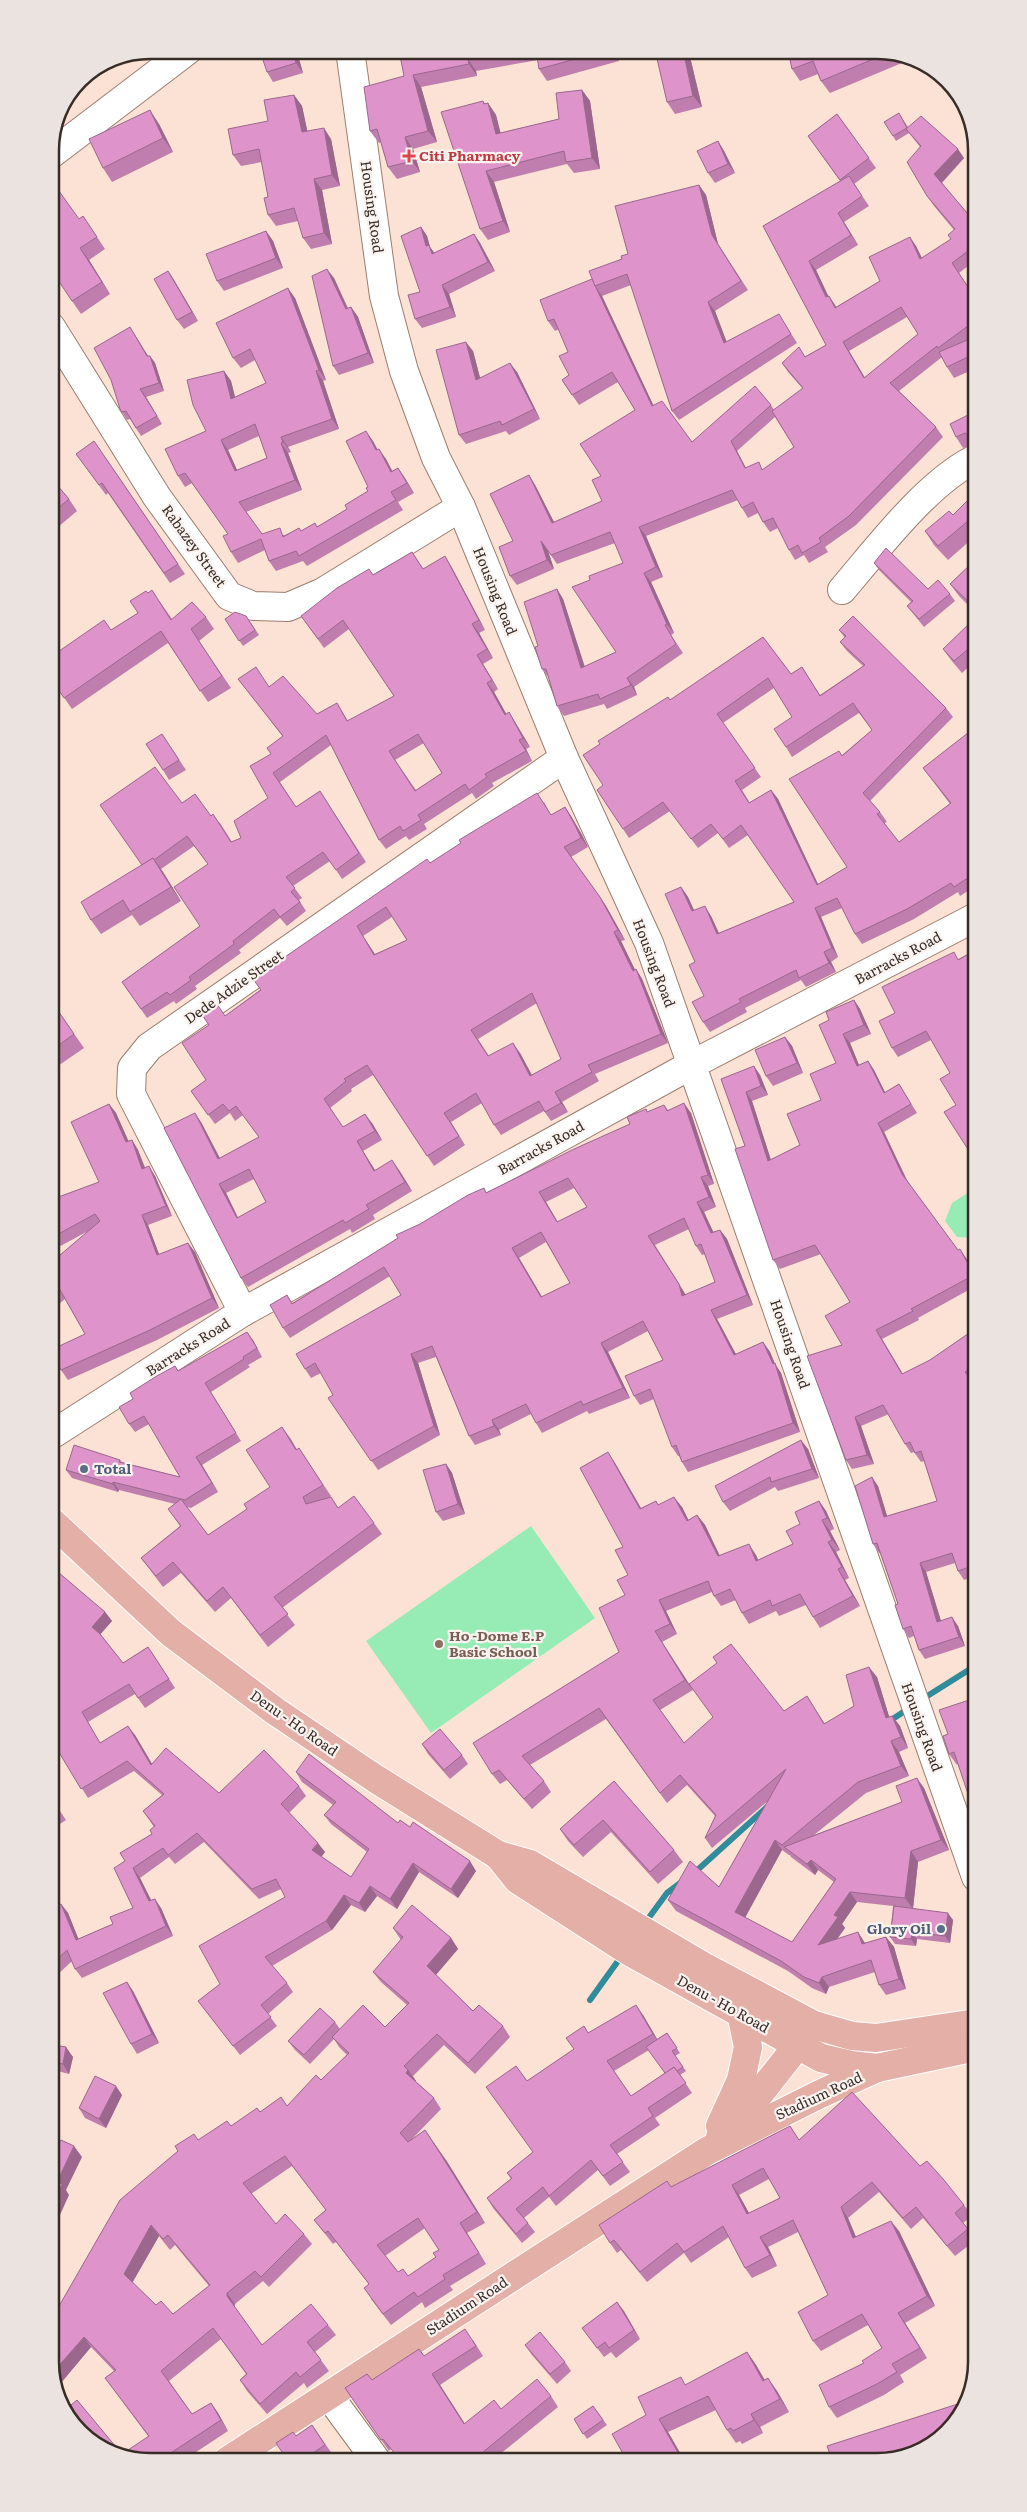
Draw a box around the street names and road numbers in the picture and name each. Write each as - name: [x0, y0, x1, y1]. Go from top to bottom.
- street label: Housing Road: [357, 159, 389, 255]
- street label: Rabazey Street: [158, 500, 232, 591]
- street label: Housing Road: [469, 544, 523, 638]
- street label: Housing Road: [629, 915, 681, 1010]
- street label: Barracks Road: [851, 926, 945, 988]
- street label: Dede Adzie Street: [180, 944, 287, 1028]
- street label: Barracks Road: [494, 1115, 588, 1179]
- street label: Housing Road: [766, 1296, 816, 1392]
- street label: Barracks Road: [142, 1312, 234, 1380]
- street label: Housing Road: [898, 1679, 948, 1774]
- street label: Denu - Ho Road: [247, 1685, 343, 1760]
- street label: Denu - Ho Road: [674, 1969, 774, 2037]
- street label: Stadium Road: [772, 2066, 866, 2124]
- street label: Stadium Road: [422, 2271, 512, 2339]

